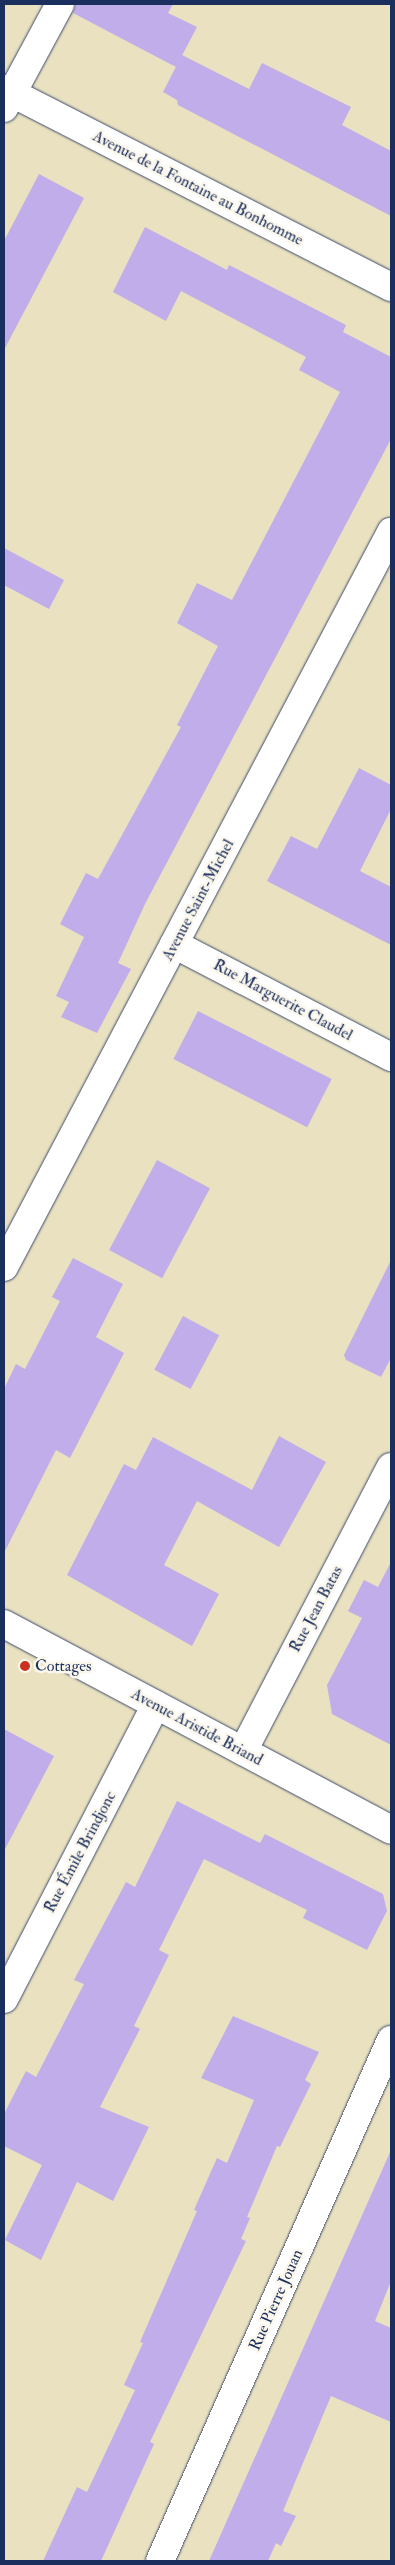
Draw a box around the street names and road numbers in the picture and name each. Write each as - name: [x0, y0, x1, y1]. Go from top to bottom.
- street label: Avenue de la Fontaine au Bonhomme: [90, 126, 306, 250]
- street label: Avenue Saint-Michel: [158, 836, 238, 964]
- street label: Rue Marguerite Claudel: [210, 955, 356, 1045]
- street label: Rue Jean Batas: [285, 1563, 347, 1655]
- street label: Avenue Aristide Briand: [128, 1684, 266, 1770]
- street label: Rue Émile Brindjonc: [40, 1788, 120, 1916]
- street label: Rue Pierre Jouan: [245, 2246, 307, 2354]

